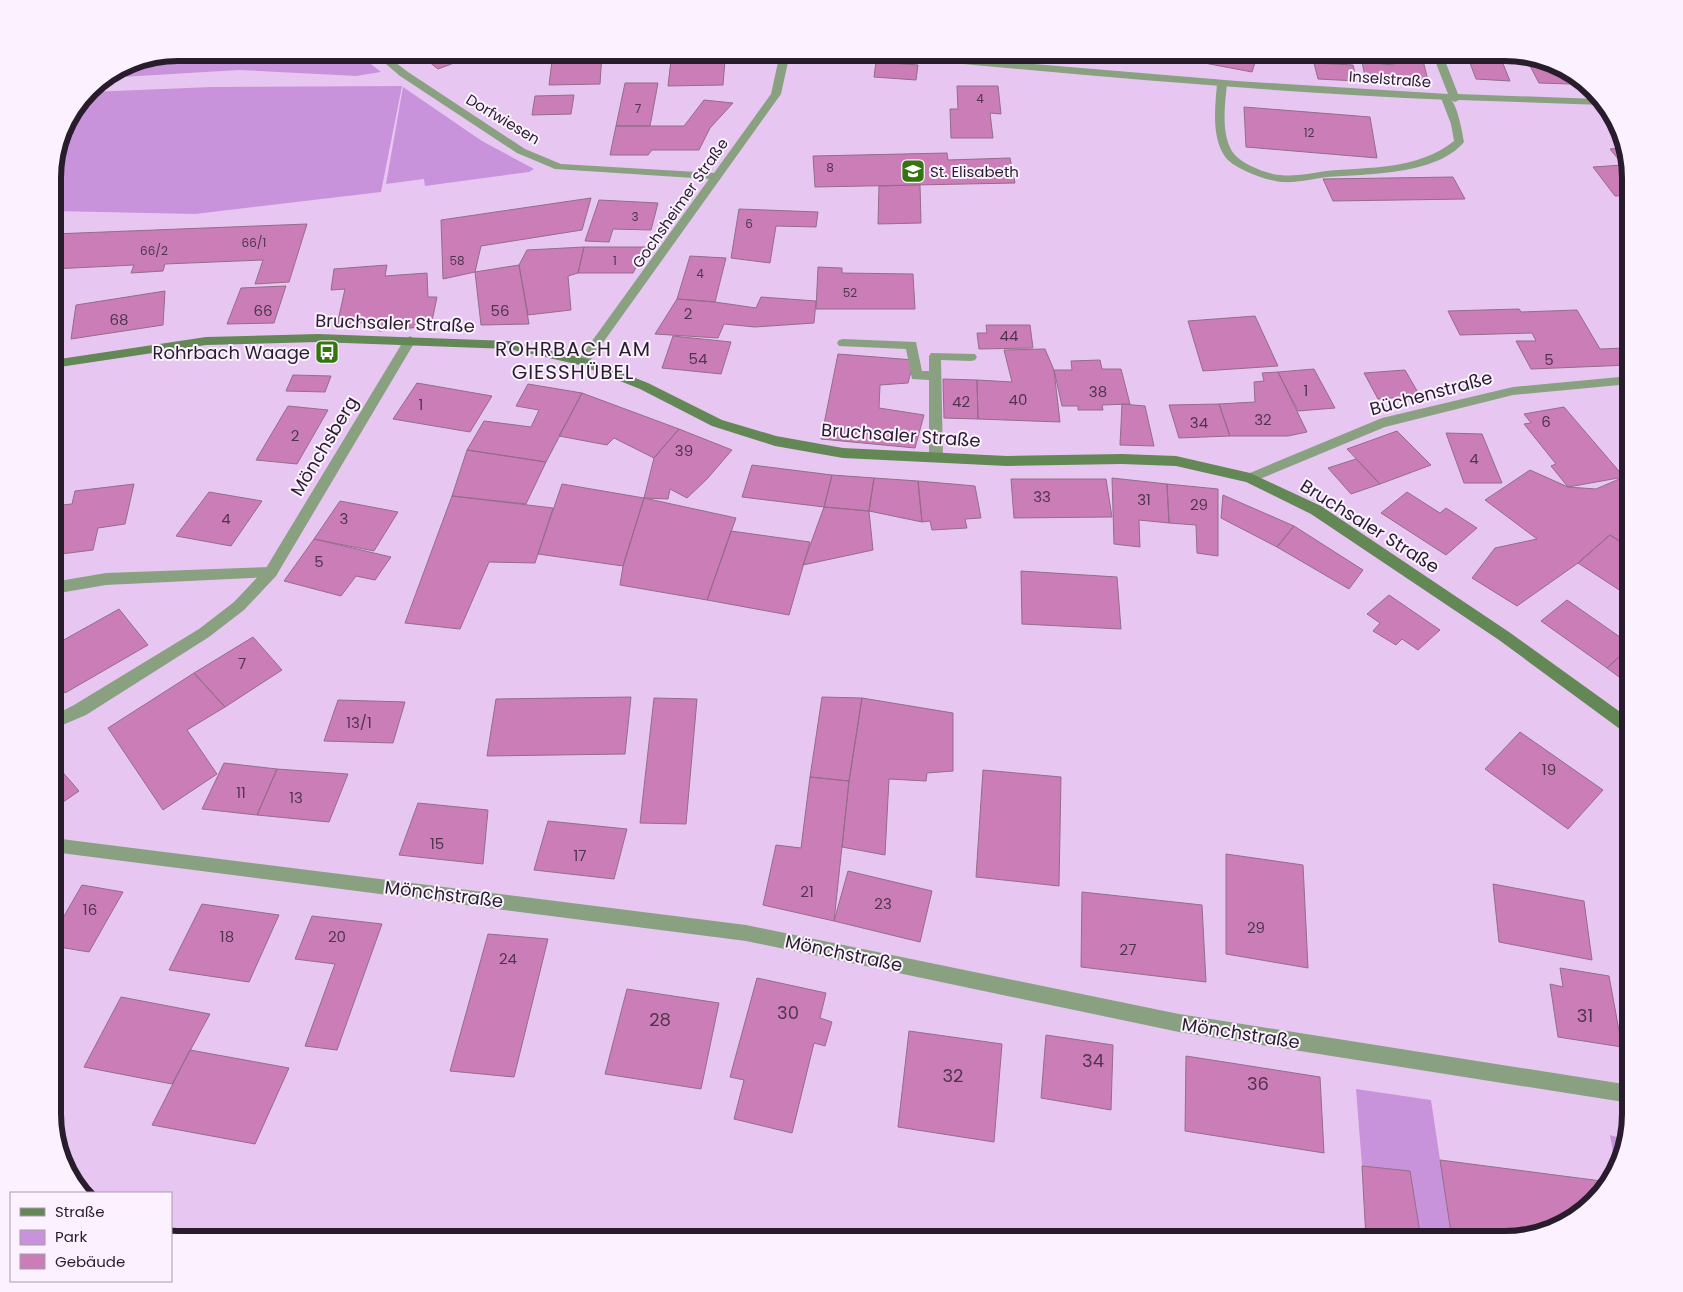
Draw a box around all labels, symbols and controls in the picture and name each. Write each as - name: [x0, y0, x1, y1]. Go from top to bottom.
- street label: Inselstraße: [1348, 66, 1432, 92]
- street label: Dorfwiesen: [462, 89, 544, 149]
- house number: 4: [976, 90, 984, 107]
- house number: 7: [635, 100, 642, 117]
- house number: 12: [1304, 124, 1314, 141]
- street label: Gochsheimer Straße: [627, 134, 733, 272]
- school or university icon: St. Elisabeth: [900, 158, 926, 184]
- house number: 8: [826, 159, 834, 176]
- place label: St. Elisabeth: [930, 161, 1019, 182]
- house number: 3: [631, 208, 639, 225]
- house number: 6: [745, 215, 753, 232]
- house number: 66/1: [242, 234, 266, 251]
- house number: 66/2: [140, 242, 168, 259]
- house number: 58: [449, 252, 465, 269]
- house number: 1: [613, 252, 617, 269]
- house number: 4: [696, 265, 704, 282]
- house number: 52: [843, 284, 857, 301]
- house number: 66: [253, 300, 273, 321]
- house number: 56: [491, 300, 509, 321]
- house number: 2: [684, 303, 692, 324]
- street label: Bruchsaler Straße: [315, 308, 475, 338]
- house number: 68: [110, 309, 129, 330]
- house number: 44: [1000, 325, 1018, 346]
- district label: ROHRBACH AM GIESSHÜBEL: [495, 335, 651, 386]
- bus stop icon: Rohrbach Waage: [314, 339, 340, 365]
- place label: Rohrbach Waage: [152, 340, 310, 365]
- house number: 54: [689, 348, 707, 369]
- house number: 5: [1544, 349, 1554, 370]
- street label: Büchenstraße: [1367, 365, 1495, 421]
- house number: 1: [1304, 380, 1308, 401]
- house number: 38: [1089, 381, 1107, 402]
- house number: 40: [1009, 389, 1027, 410]
- street label: Mönchsberg: [284, 391, 364, 501]
- house number: 42: [952, 391, 970, 412]
- house number: 1: [419, 394, 423, 415]
- house number: 32: [1254, 409, 1272, 430]
- house number: 6: [1541, 411, 1551, 432]
- house number: 34: [1190, 412, 1208, 433]
- street label: Bruchsaler Straße: [820, 417, 982, 453]
- house number: 2: [291, 425, 299, 446]
- house number: 39: [675, 440, 693, 461]
- house number: 4: [1469, 448, 1479, 469]
- street label: Bruchsaler Straße: [1296, 473, 1444, 579]
- house number: 33: [1033, 486, 1051, 507]
- house number: 31: [1137, 489, 1151, 510]
- house number: 29: [1190, 494, 1208, 515]
- house number: 4: [221, 508, 231, 529]
- house number: 3: [340, 508, 348, 529]
- house number: 5: [314, 551, 324, 572]
- house number: 7: [238, 653, 246, 674]
- house number: 13/1: [346, 712, 372, 733]
- house number: 19: [1542, 759, 1556, 780]
- house number: 11: [236, 782, 246, 803]
- house number: 13: [289, 787, 303, 808]
- house number: 15: [430, 833, 444, 854]
- house number: 17: [574, 845, 587, 866]
- street label: Mönchstraße: [383, 874, 505, 914]
- house number: 21: [800, 881, 814, 902]
- house number: 23: [874, 893, 892, 914]
- house number: 16: [83, 899, 97, 920]
- house number: 29: [1247, 917, 1265, 938]
- house number: 18: [220, 926, 234, 947]
- house number: 20: [328, 926, 346, 947]
- street label: Mönchstraße: [783, 928, 905, 978]
- house number: 27: [1120, 939, 1136, 960]
- house number: 24: [499, 948, 517, 969]
- house number: 30: [777, 1000, 799, 1025]
- house number: 31: [1577, 1003, 1593, 1028]
- house number: 28: [649, 1007, 671, 1032]
- street label: Mönchstraße: [1180, 1011, 1302, 1055]
- house number: 34: [1082, 1048, 1104, 1073]
- house number: 32: [943, 1063, 963, 1088]
- house number: 36: [1247, 1071, 1269, 1096]
- legend: [10, 1192, 172, 1282]
- text: Straße: [55, 1201, 105, 1222]
- text: Park: [55, 1226, 87, 1247]
- text: Gebäude: [55, 1251, 125, 1272]

